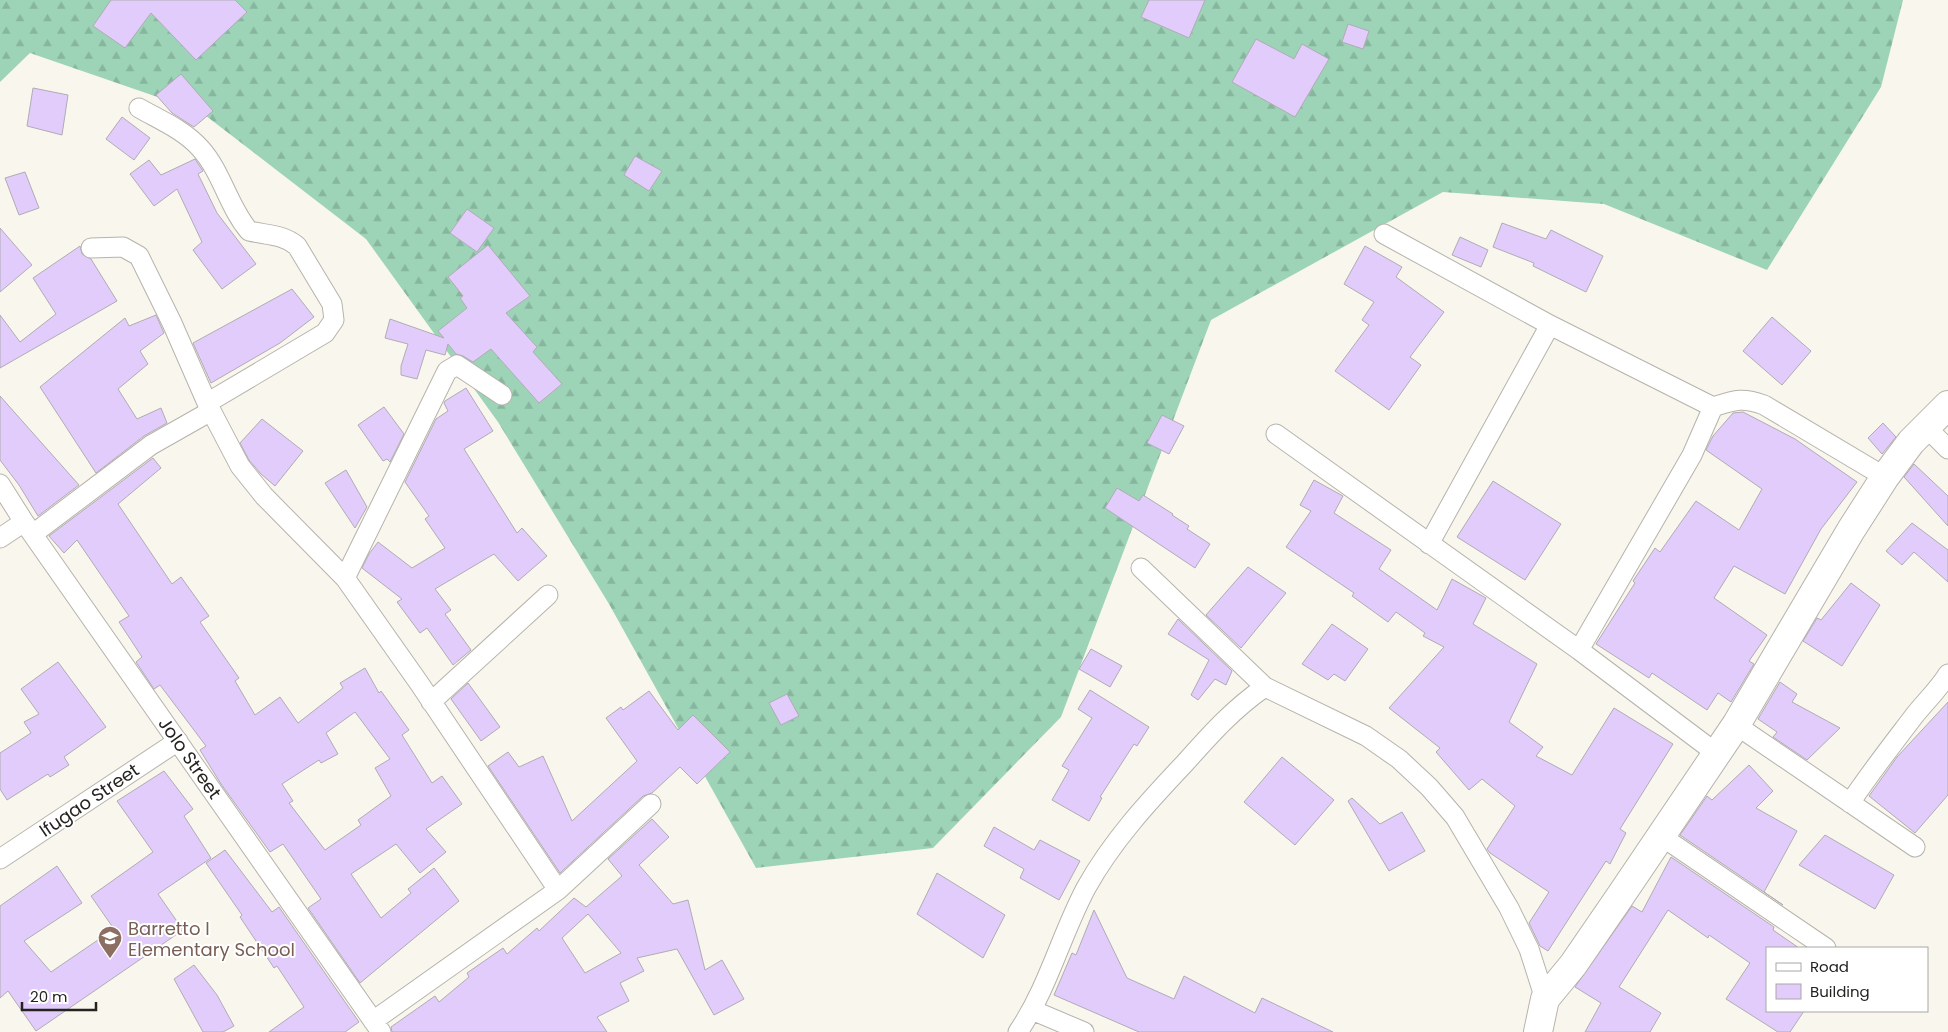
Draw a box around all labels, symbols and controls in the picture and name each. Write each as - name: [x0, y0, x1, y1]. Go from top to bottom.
- street label: Jolo Street: [153, 712, 227, 804]
- street label: Ifugao Street: [34, 757, 144, 843]
- place label: Barretto I Elementary School: [128, 916, 295, 962]
- school or university icon: Barretto I Elementary School: [97, 925, 123, 959]
- legend: [1766, 947, 1928, 1012]
- text: Road: [1810, 956, 1849, 977]
- scale bar: [22, 980, 96, 1012]
- text: Building: [1810, 981, 1870, 1002]
- text: 20 m: [30, 986, 68, 1007]

